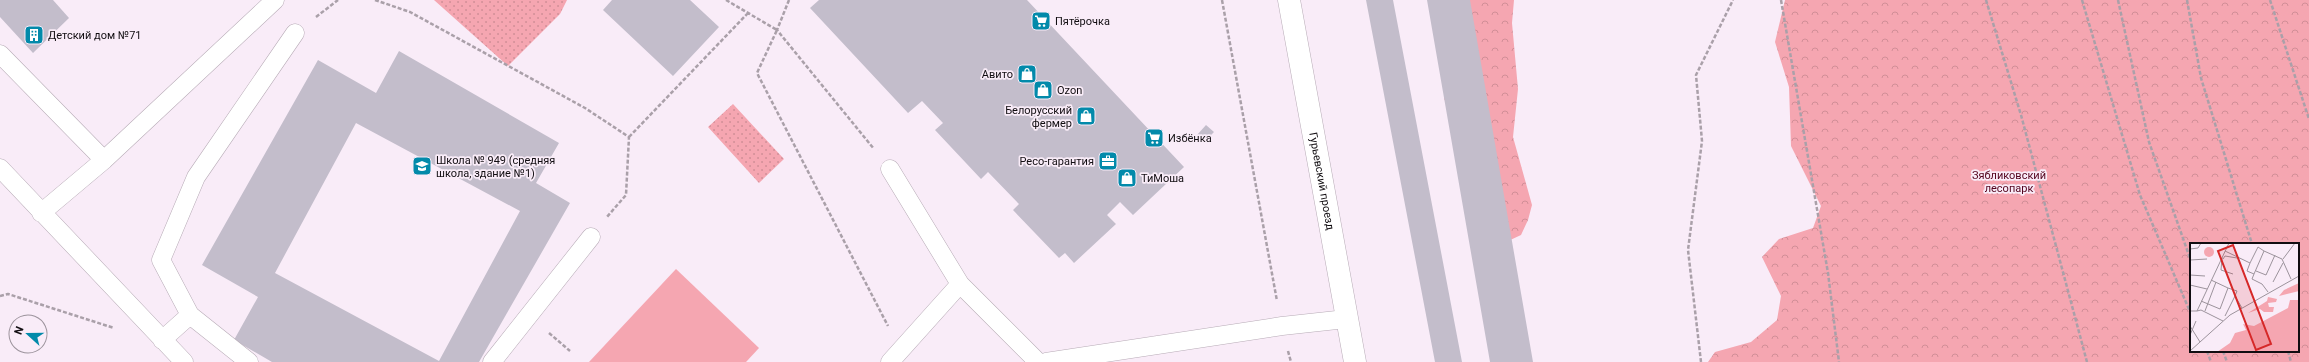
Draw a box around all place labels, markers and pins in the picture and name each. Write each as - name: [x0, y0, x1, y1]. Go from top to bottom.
- supermarket icon: Пятёрочка: [1030, 10, 1052, 32]
- place label: Пятёрочка: [1055, 15, 1110, 28]
- building icon: Детский дом №71: [23, 24, 45, 46]
- place label: Детский дом №71: [48, 29, 142, 42]
- shop icon: Авито: [1016, 63, 1038, 85]
- place label: Авито: [982, 68, 1013, 81]
- shop icon: Ozon: [1032, 79, 1054, 101]
- place label: Ozon: [1057, 84, 1082, 97]
- place label: Белорусский фермер: [1005, 104, 1072, 130]
- shop icon: Белорусский фермер: [1075, 105, 1097, 127]
- supermarket icon: Избёнка: [1143, 127, 1165, 149]
- place label: Избёнка: [1168, 132, 1212, 145]
- office icon: Ресо-гарантия: [1097, 150, 1119, 172]
- place label: Школа № 949 (средняя школа, здание №1): [436, 154, 555, 180]
- school or university icon: Школа № 949 (средняя школа, здание №1): [411, 155, 433, 177]
- place label: Ресо-гарантия: [1019, 155, 1094, 168]
- shop icon: ТиМоша: [1116, 167, 1138, 189]
- place label: ТиМоша: [1141, 172, 1184, 185]

